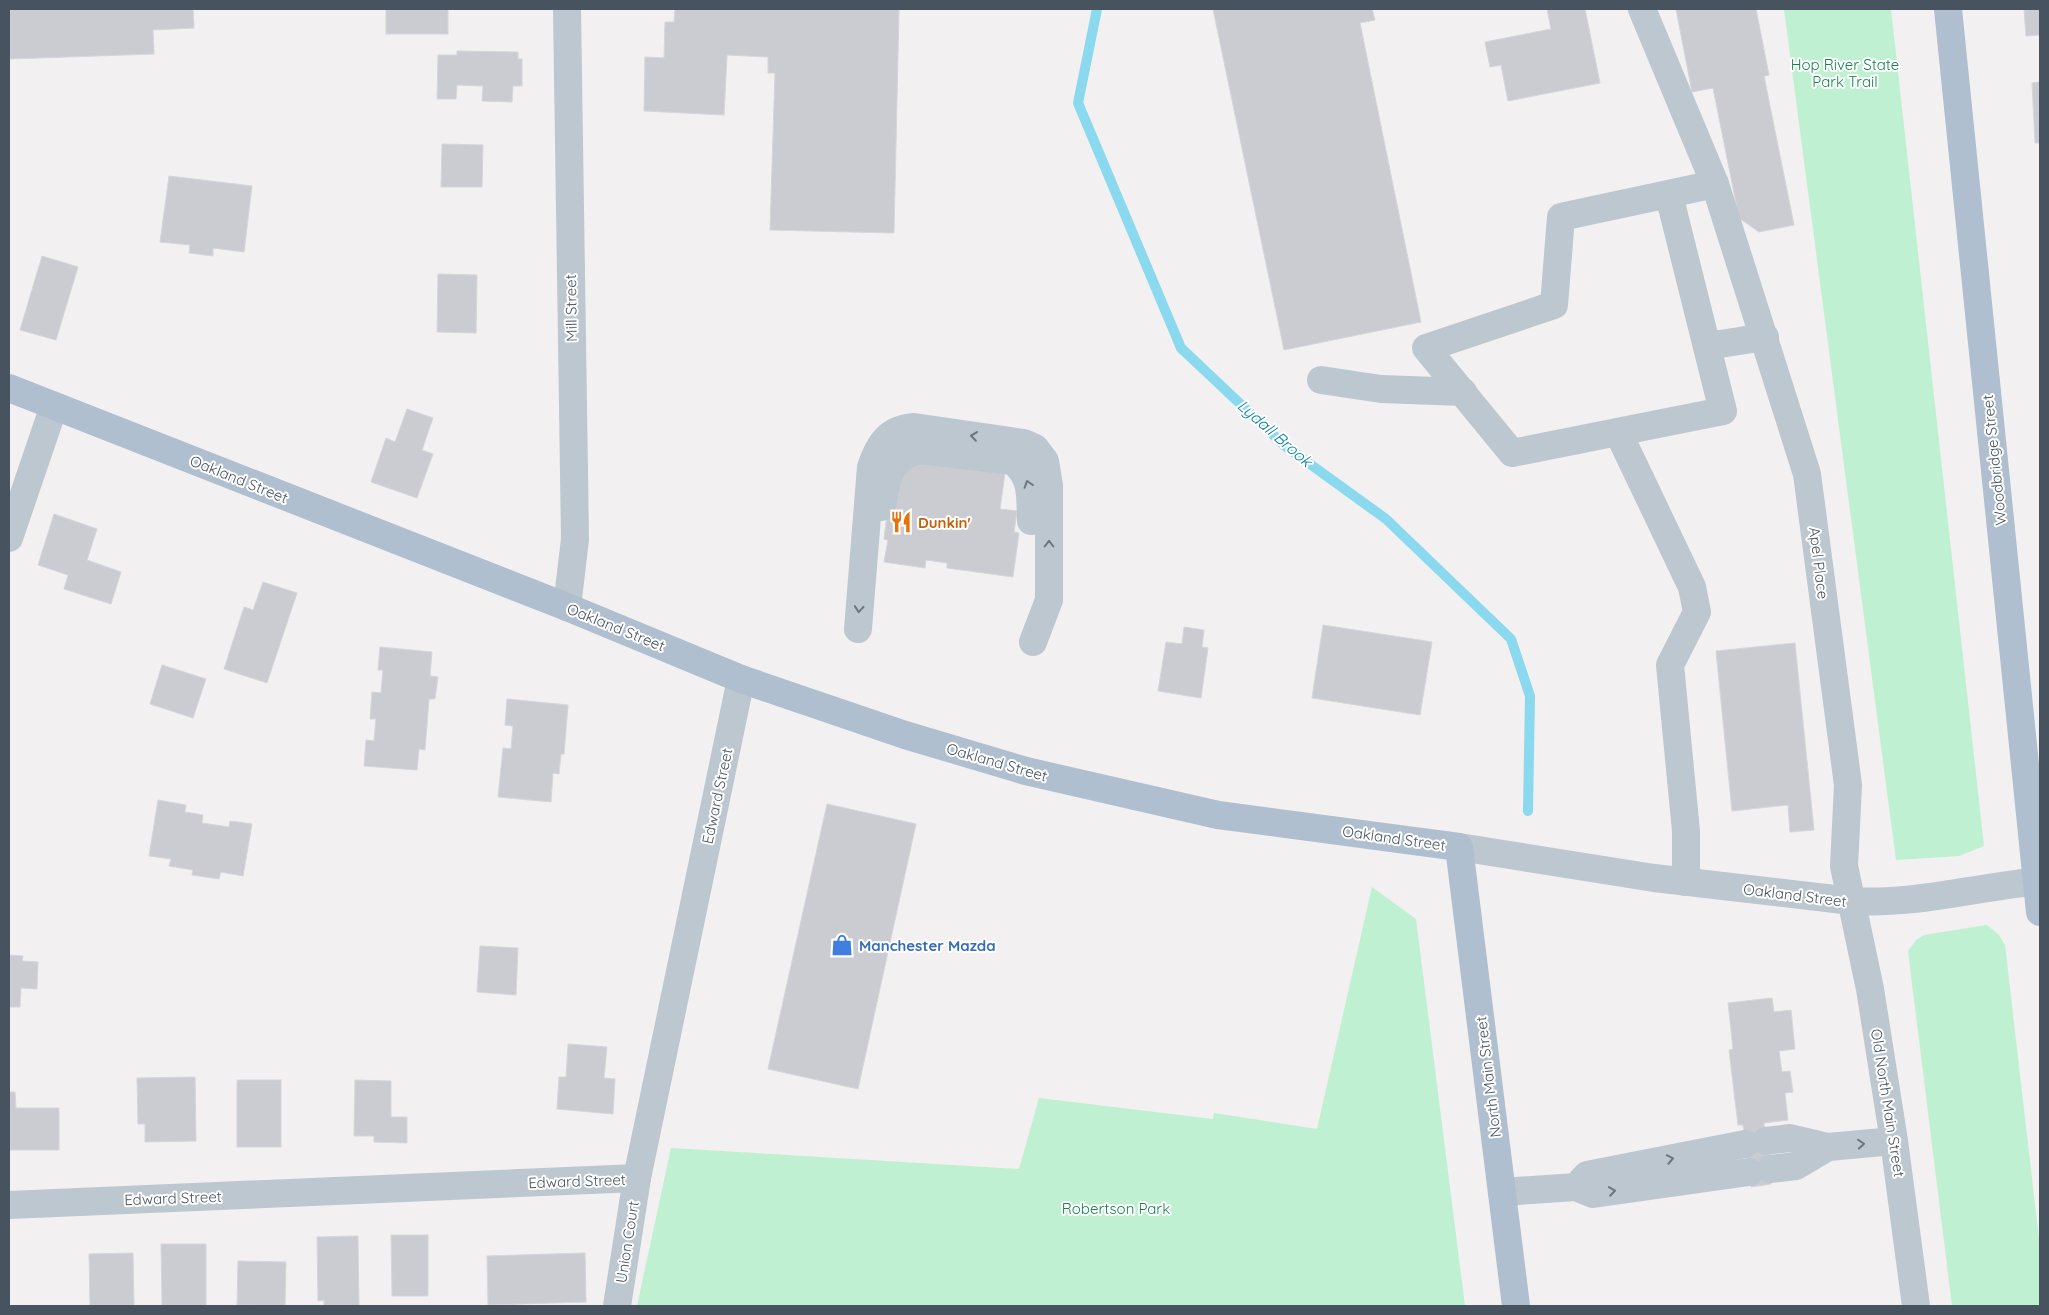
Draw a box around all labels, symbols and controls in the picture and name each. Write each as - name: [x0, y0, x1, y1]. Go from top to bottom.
- park label: Hop River State Park Trail: [1791, 55, 1899, 91]
- street label: Mill Street: [561, 274, 581, 342]
- street label: Woodbridge Street: [1978, 394, 2010, 526]
- water label: Lydall Brook: [1234, 395, 1318, 472]
- one-way arrow: [970, 431, 978, 442]
- street label: Oakland Street: [187, 451, 291, 507]
- one-way arrow: [1023, 480, 1033, 489]
- restaurant icon: Dunkin': [888, 509, 914, 535]
- place label: Dunkin': [918, 513, 971, 532]
- street label: Apel Place: [1805, 526, 1833, 600]
- one-way arrow: [1044, 540, 1054, 548]
- street label: Oakland Street: [564, 599, 668, 655]
- one-way arrow: [854, 606, 865, 614]
- street label: Oakland Street: [944, 739, 1050, 785]
- street label: Edward Street: [698, 746, 736, 846]
- street label: Oakland Street: [1341, 821, 1447, 855]
- street label: Oakland Street: [1742, 879, 1848, 911]
- shop icon: Manchester Mazda: [829, 932, 855, 958]
- place label: Manchester Mazda: [859, 936, 996, 955]
- street label: North Main Street: [1471, 1015, 1505, 1139]
- street label: Old North Main Street: [1867, 1027, 1909, 1179]
- one-way arrow: [1857, 1139, 1865, 1150]
- one-way arrow: [1666, 1154, 1675, 1164]
- street label: Edward Street: [528, 1170, 626, 1192]
- one-way arrow: [1608, 1186, 1616, 1197]
- street label: Edward Street: [124, 1187, 222, 1209]
- park label: Robertson Park: [1062, 1199, 1170, 1218]
- street label: Union Court: [611, 1200, 643, 1284]

